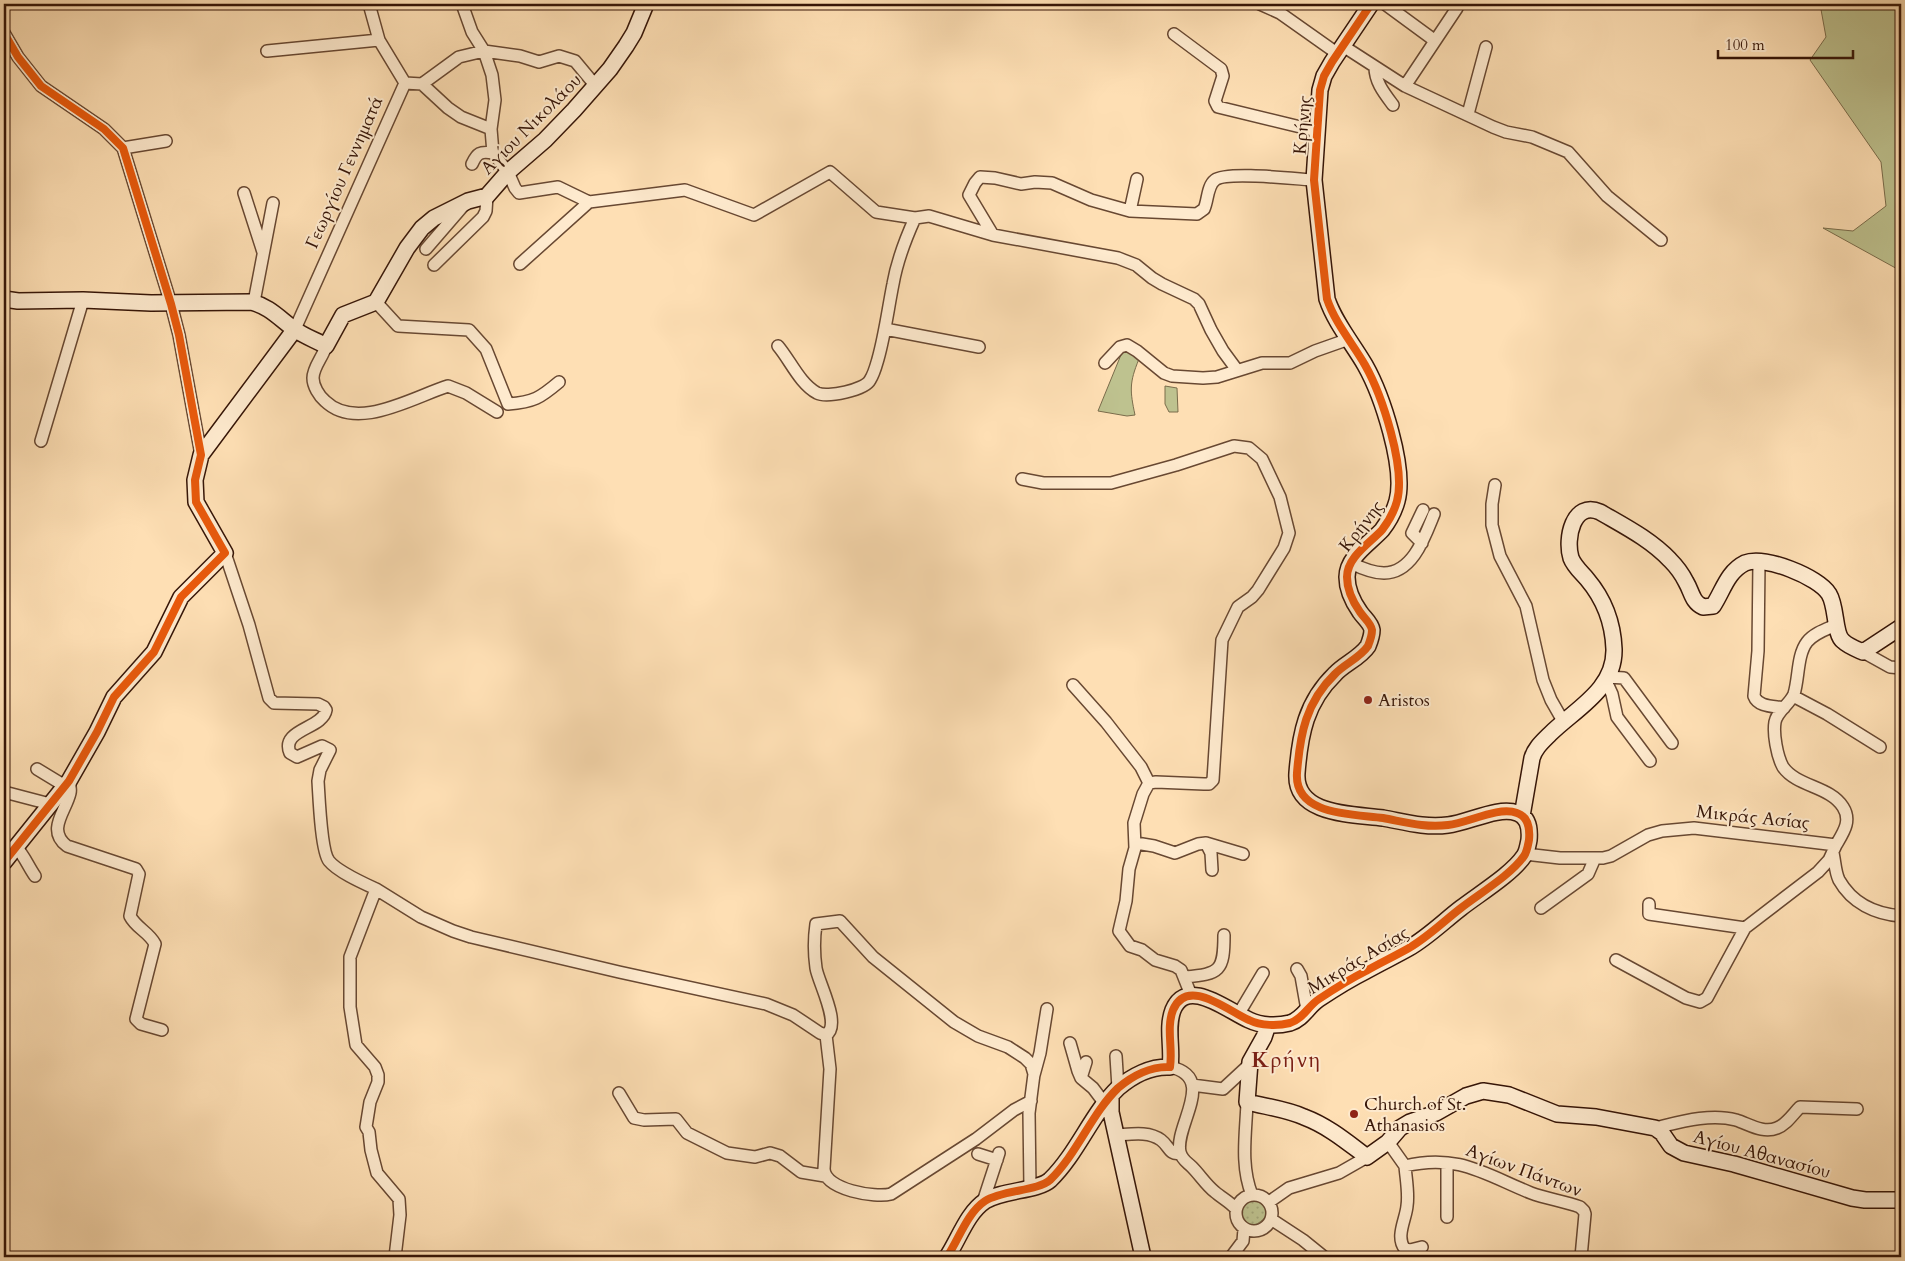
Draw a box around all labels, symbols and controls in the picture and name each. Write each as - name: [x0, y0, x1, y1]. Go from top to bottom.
- scale bar: [1718, 28, 1852, 60]
- text: 100 m: [1725, 35, 1765, 55]
- street label: Αγίου Νικολάου: [475, 68, 587, 180]
- street label: Γεωργίου Γεννηματά: [300, 92, 389, 253]
- street label: Κρήνης: [1287, 94, 1318, 156]
- street label: Κρήνης: [1333, 495, 1390, 557]
- place label: Aristos: [1378, 688, 1430, 713]
- marker: Aristos: [1362, 694, 1374, 706]
- street label: Μικράς Ασίας: [1695, 799, 1811, 836]
- street label: Μικράς Ασίας: [1303, 920, 1414, 1000]
- district label: Κρήνη: [1251, 1045, 1321, 1075]
- place label: Church of St. Athanasios: [1364, 1092, 1466, 1138]
- marker: Church of St. Athanasios: [1348, 1108, 1360, 1120]
- street label: Αγίου Αθανασίου: [1690, 1124, 1833, 1185]
- street label: Αγίων Πάντων: [1462, 1138, 1585, 1203]

